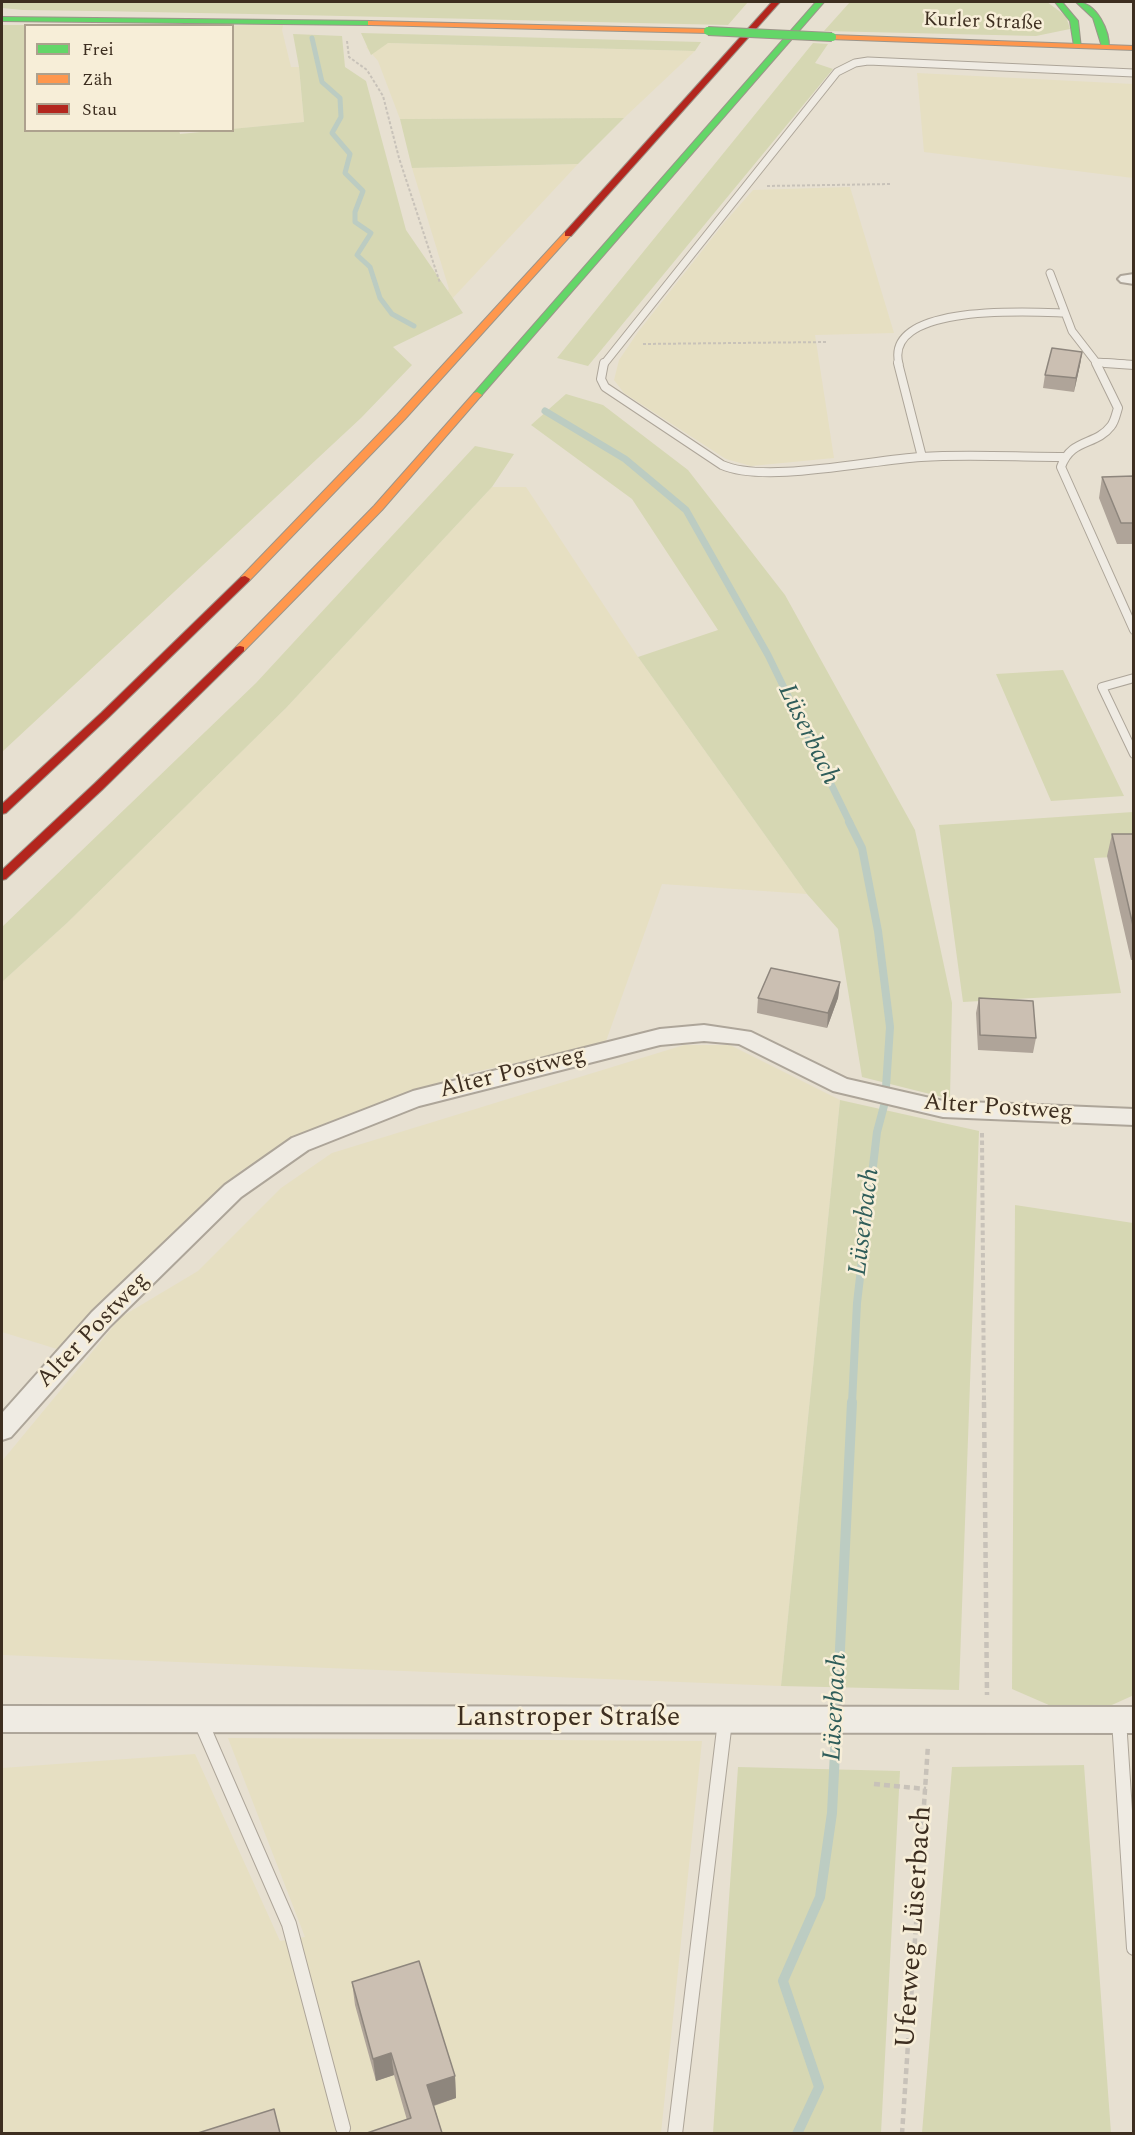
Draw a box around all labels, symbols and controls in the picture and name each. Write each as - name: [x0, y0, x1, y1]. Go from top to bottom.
- street label: Kurler Straße: [923, 9, 1043, 37]
- legend: [24, 24, 234, 132]
- text: Frei: [82, 36, 114, 63]
- text: Zäh: [82, 66, 113, 93]
- text: Stau: [82, 96, 117, 123]
- water label: Lüserbach: [769, 680, 845, 790]
- street label: Alter Postweg: [437, 1042, 589, 1106]
- street label: Alter Postweg: [922, 1089, 1074, 1129]
- water label: Lüserbach: [844, 1166, 888, 1278]
- street label: Alter Postweg: [32, 1267, 156, 1395]
- water label: Lüserbach: [819, 1652, 855, 1762]
- street label: Lanstroper Straße: [456, 1703, 680, 1737]
- street label: Uferweg Lüserbach: [891, 1805, 941, 2049]

